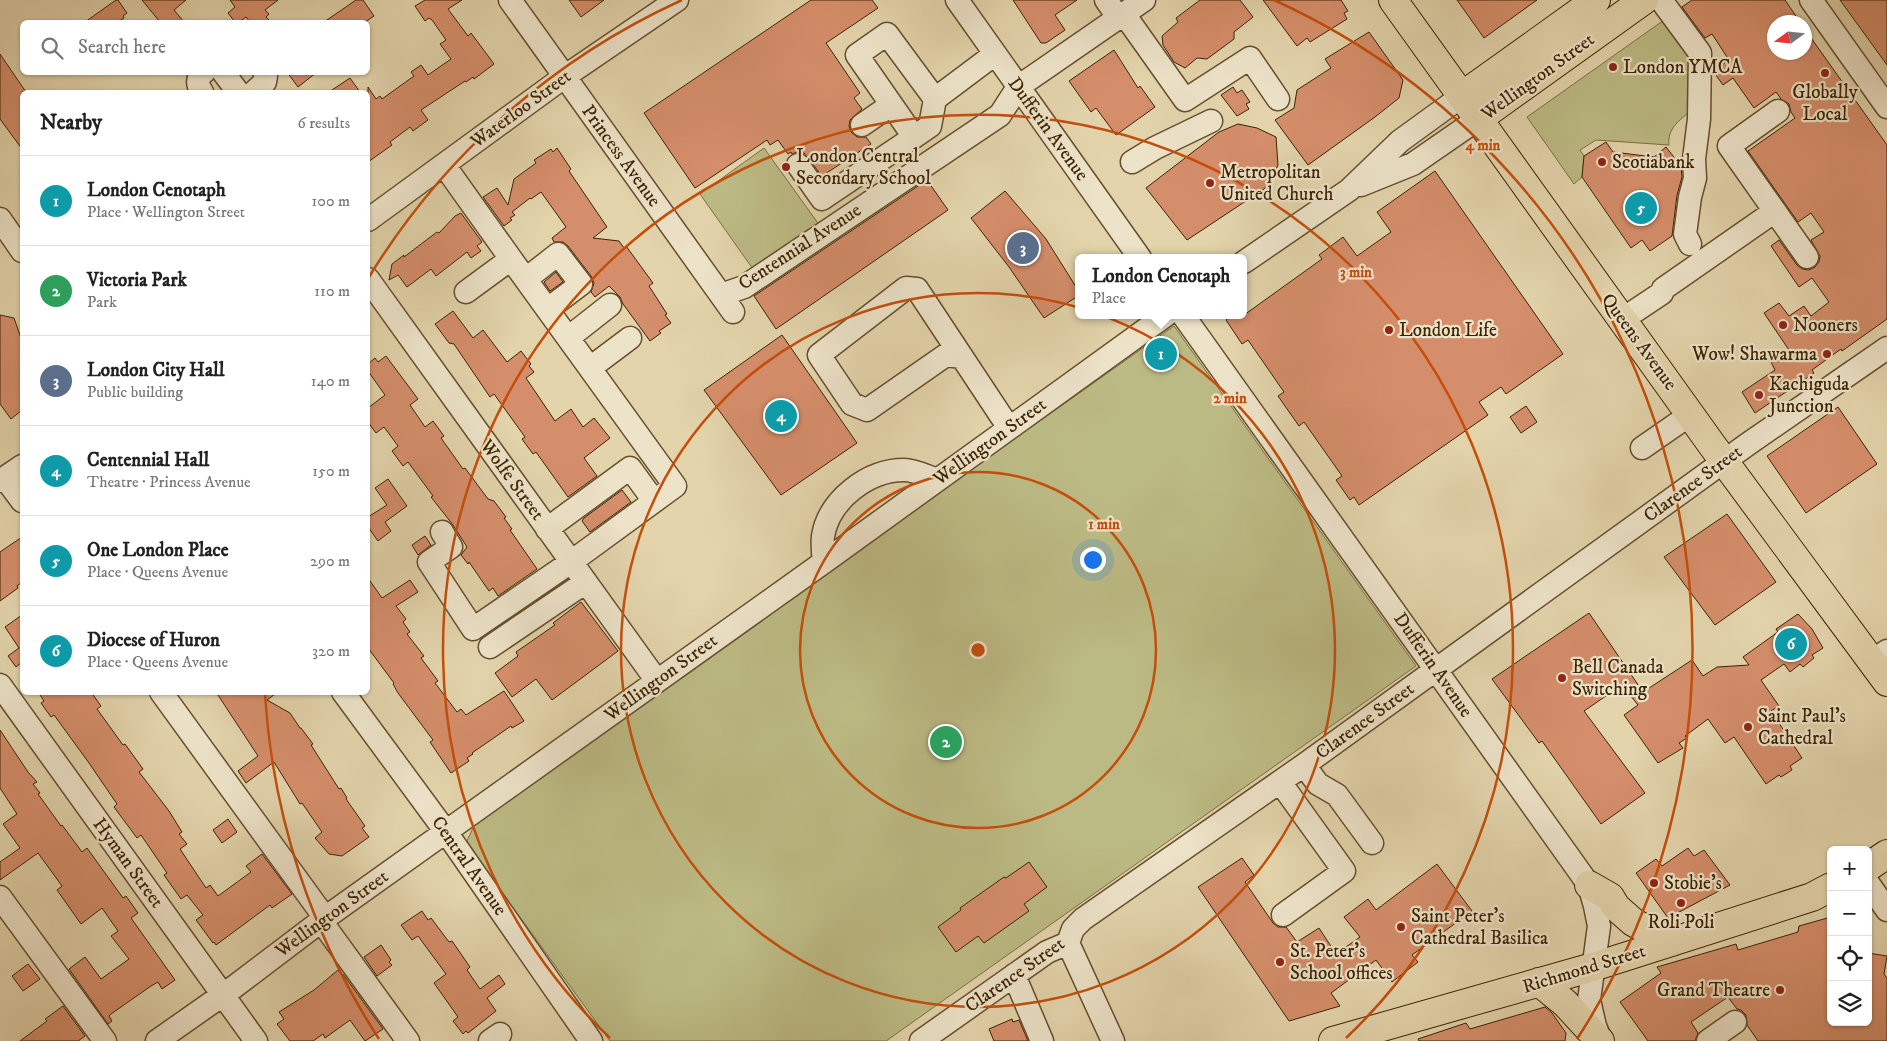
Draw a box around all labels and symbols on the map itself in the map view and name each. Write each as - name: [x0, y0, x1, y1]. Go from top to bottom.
- north arrow: [1767, 15, 1812, 60]
- street label: Wellington Street: [1476, 28, 1599, 126]
- place label: London YMCA: [1623, 56, 1743, 79]
- marker: London YMCA: [1607, 61, 1619, 73]
- street label: Waterloo Street: [466, 65, 576, 154]
- marker: Globally Local: [1819, 67, 1831, 79]
- street label: Dufferin Avenue: [1003, 73, 1093, 185]
- place label: Globally Local: [1792, 81, 1859, 126]
- street label: Princess Avenue: [576, 101, 666, 212]
- text: 4 min: [1465, 136, 1501, 155]
- place label: London Central Secondary School: [796, 145, 931, 190]
- place label: Scotiabank: [1612, 151, 1695, 174]
- marker: Scotiabank: [1596, 156, 1608, 168]
- marker: London Central Secondary School: [780, 161, 792, 173]
- place label: Metropolitan United Church: [1220, 161, 1333, 206]
- marker: Metropolitan United Church: [1204, 177, 1216, 189]
- pin: 5: [1625, 189, 1657, 227]
- street label: Centennial Avenue: [734, 199, 866, 295]
- pin: 3: [1007, 229, 1039, 267]
- text: 3 min: [1340, 263, 1372, 282]
- street label: Queens Avenue: [1596, 289, 1682, 395]
- place label: Nooners: [1793, 314, 1858, 337]
- place label: London Life: [1399, 319, 1497, 342]
- marker: Nooners: [1777, 319, 1789, 331]
- marker: London Life: [1383, 324, 1395, 336]
- pin: 1: [1145, 335, 1177, 373]
- place label: Wow! Shawarma: [1691, 343, 1817, 366]
- marker: Wow! Shawarma: [1821, 348, 1833, 360]
- place label: Kachiguda Junction: [1767, 373, 1849, 418]
- text: 2 min: [1213, 389, 1247, 408]
- marker: Kachiguda Junction: [1753, 389, 1765, 401]
- street label: Wellington Street: [928, 393, 1051, 491]
- pin: 4: [765, 397, 797, 435]
- street label: Wolfe Street: [474, 434, 549, 525]
- street label: Clarence Street: [1639, 441, 1747, 527]
- text: 1 min: [1088, 515, 1120, 534]
- your location: [1080, 547, 1106, 573]
- street label: Dufferin Avenue: [1388, 608, 1478, 722]
- pin: 6: [1775, 625, 1807, 663]
- street label: Wellington Street: [599, 629, 722, 727]
- centre of rings: [969, 641, 987, 659]
- place label: Bell Canada Switching: [1572, 656, 1664, 701]
- marker: Bell Canada Switching: [1556, 672, 1568, 684]
- street label: Clarence Street: [1311, 678, 1419, 764]
- place label: Saint Paul's Cathedral: [1758, 705, 1846, 750]
- marker: Saint Paul's Cathedral: [1742, 721, 1754, 733]
- pin: 2: [930, 723, 962, 761]
- street label: Central Avenue: [426, 812, 512, 920]
- street label: Hyman Street: [88, 813, 168, 913]
- street label: Wellington Street: [270, 865, 393, 963]
- place label: Stobie's: [1664, 872, 1722, 895]
- marker: Stobie's: [1648, 877, 1660, 889]
- marker: Roli Poli: [1675, 897, 1687, 909]
- place label: Saint Peter's Cathedral Basilica: [1411, 905, 1548, 950]
- place label: Roli Poli: [1648, 911, 1715, 934]
- marker: Saint Peter's Cathedral Basilica: [1395, 921, 1407, 933]
- street label: Clarence Street: [961, 932, 1069, 1018]
- street label: Richmond Street: [1520, 939, 1648, 999]
- place label: St. Peter's School offices: [1290, 940, 1393, 985]
- marker: St. Peter's School offices: [1274, 956, 1286, 968]
- place label: Grand Theatre: [1657, 979, 1770, 1002]
- marker: Grand Theatre: [1774, 984, 1786, 996]

